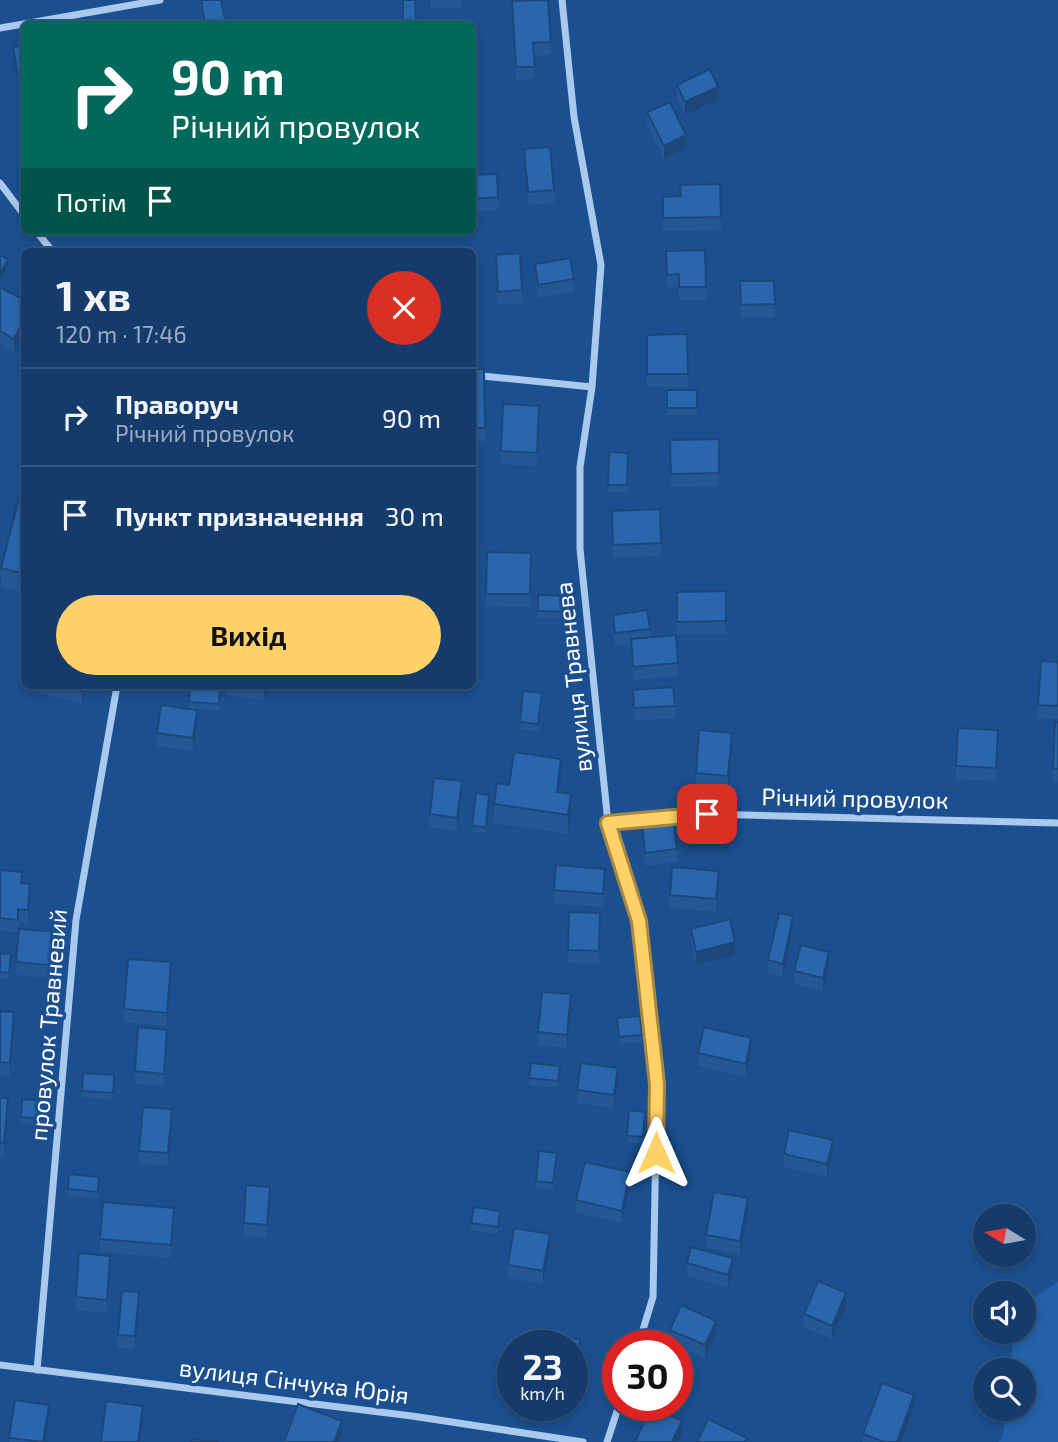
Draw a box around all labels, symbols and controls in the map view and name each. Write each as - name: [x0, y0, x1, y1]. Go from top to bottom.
- text: 90 m: [171, 46, 285, 105]
- icon: right: [56, 49, 147, 140]
- text: Річний провулок: [171, 106, 420, 144]
- icon: arrive: [141, 182, 179, 220]
- text: Потім: [56, 186, 127, 217]
- text: 1 хв: [56, 269, 131, 319]
- button: close: [367, 271, 441, 345]
- text: 120 m · 17:46: [56, 320, 187, 348]
- text: Праворуч: [115, 388, 239, 419]
- icon: right: [56, 398, 94, 436]
- text: 90 m: [382, 402, 441, 433]
- text: Річний провулок: [115, 419, 294, 447]
- icon: arrive: [56, 496, 94, 534]
- text: Пункт призначення: [115, 500, 364, 531]
- text: 30 m: [385, 500, 444, 531]
- street label: вулиця Травнева: [548, 580, 598, 774]
- button: Вихід: [56, 595, 441, 675]
- street label: Річний провулок: [761, 781, 949, 815]
- pin: [677, 784, 737, 844]
- icon: arrive: [688, 795, 726, 833]
- street label: провулок Травневий: [23, 908, 73, 1142]
- position arrow: [619, 1116, 693, 1190]
- north arrow: [973, 1204, 1036, 1267]
- map controls: [973, 1204, 1036, 1421]
- button: sound: [973, 1281, 1036, 1344]
- speed limit sign: 30: [602, 1330, 693, 1421]
- text: 23: [522, 1345, 563, 1387]
- street label: вулиця Сінчука Юрія: [178, 1352, 411, 1410]
- button: search: [973, 1358, 1036, 1421]
- text: km/h: [520, 1382, 565, 1404]

